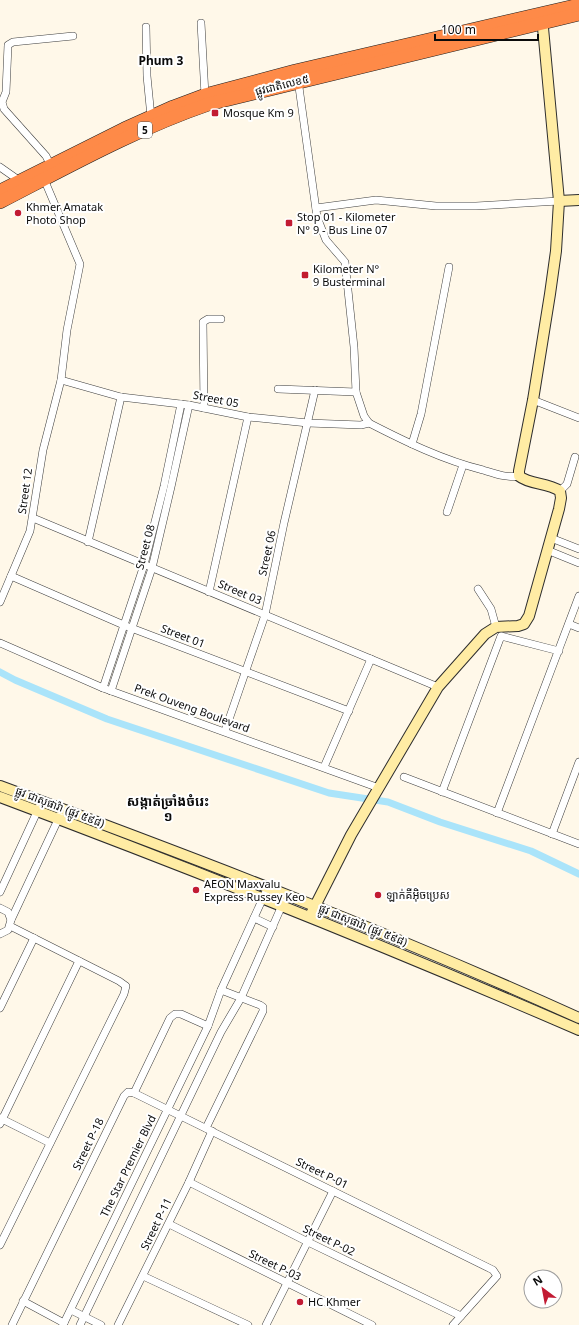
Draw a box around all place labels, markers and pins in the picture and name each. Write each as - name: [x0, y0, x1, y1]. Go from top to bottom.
- place label: Mosque Km 9: [223, 105, 294, 120]
- marker: Mosque Km 9: [210, 108, 220, 118]
- place label: Khmer Amatak Photo Shop: [26, 199, 103, 227]
- marker: Khmer Amatak Photo Shop: [13, 208, 23, 218]
- place label: Stop 01 - Kilometer N° 9 - Bus Line 07: [297, 209, 396, 237]
- marker: Stop 01 - Kilometer N° 9 - Bus Line 07: [284, 218, 294, 228]
- place label: Kilometer N° 9 Busterminal: [313, 261, 385, 289]
- marker: Kilometer N° 9 Busterminal: [300, 270, 310, 280]
- place label: AEON Maxvalu Express Russey Keo: [204, 876, 305, 904]
- marker: AEON Maxvalu Express Russey Keo: [191, 885, 201, 895]
- place label: ឡាក់គីអ៊ិចប្រេស: [386, 887, 450, 902]
- marker: ឡាក់គីអ៊ិចប្រេស: [373, 890, 383, 900]
- place label: HC Khmer: [308, 1294, 361, 1309]
- marker: HC Khmer: [295, 1297, 305, 1307]

